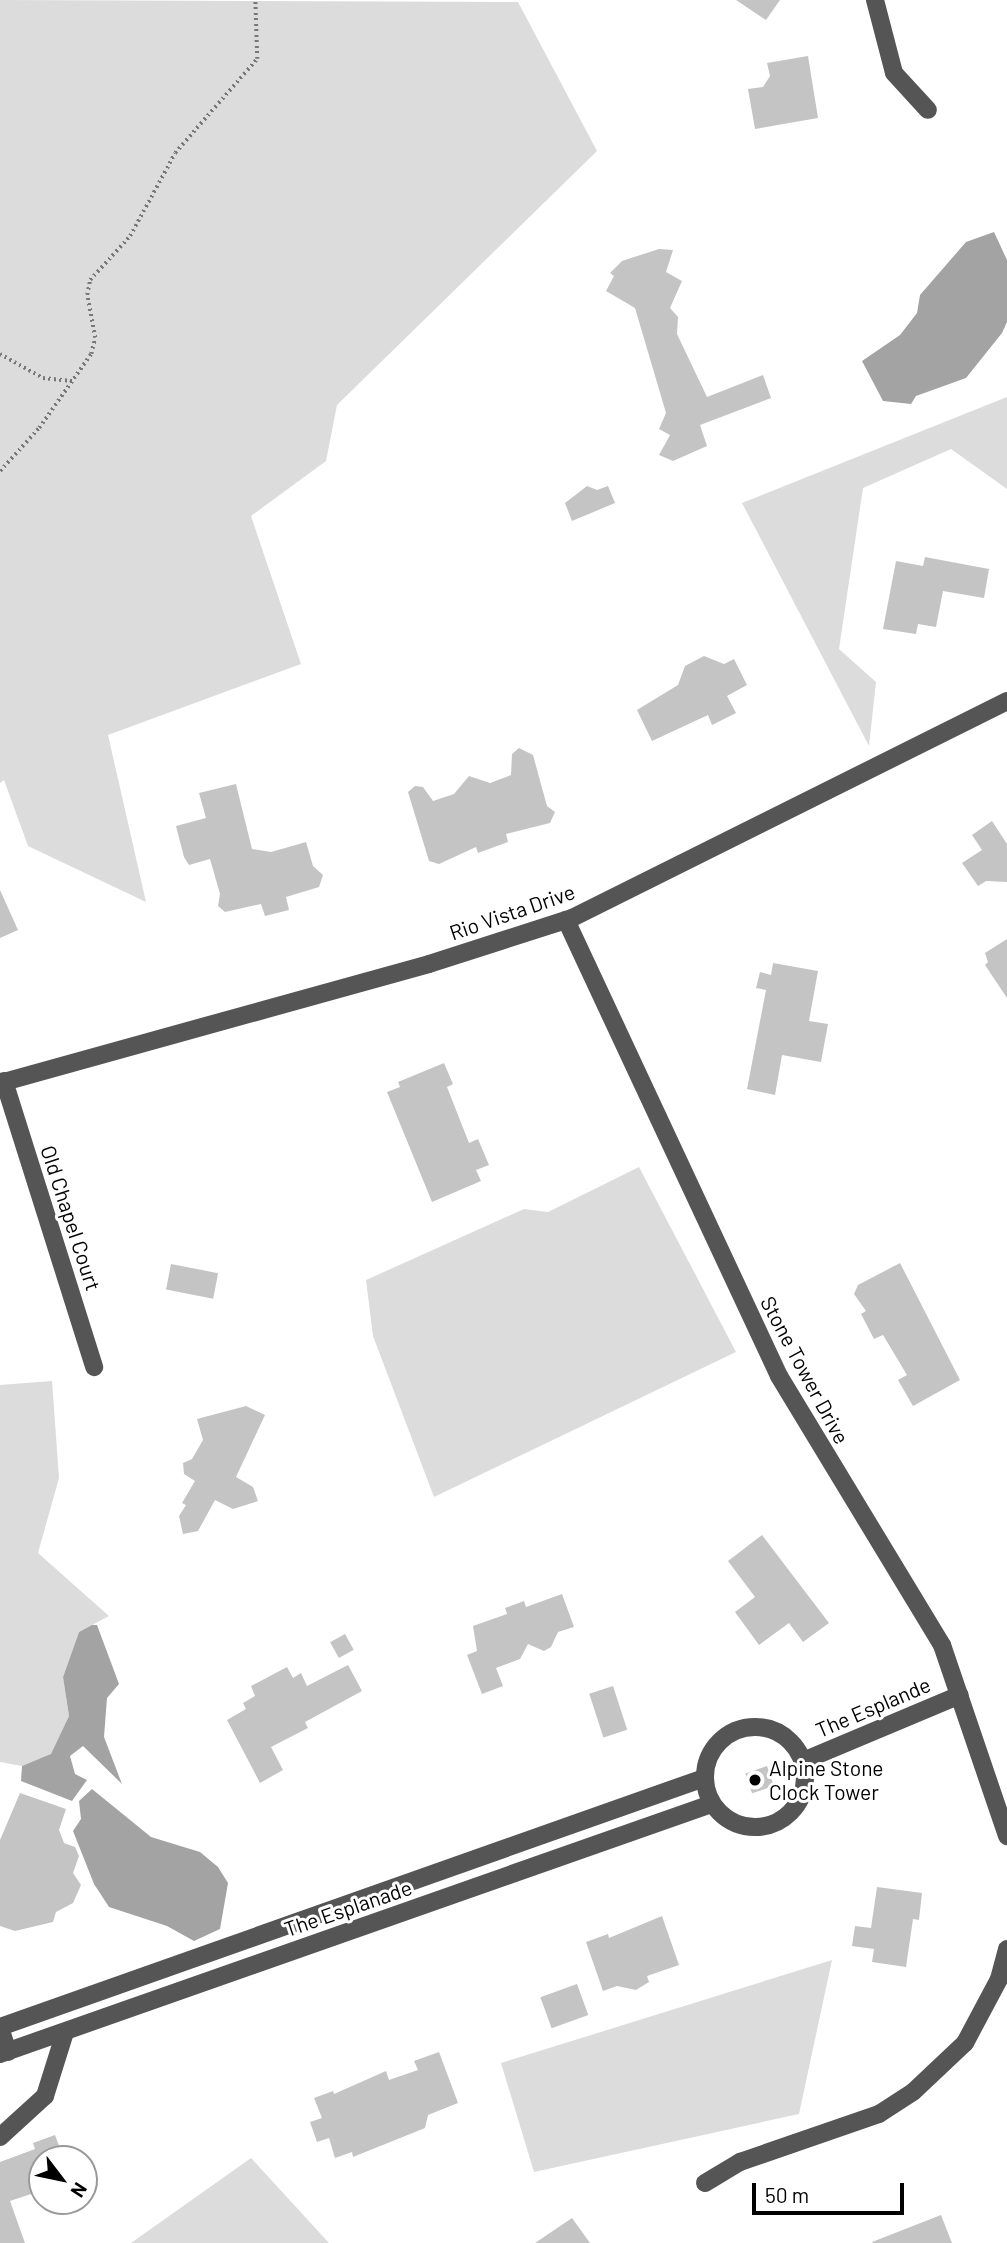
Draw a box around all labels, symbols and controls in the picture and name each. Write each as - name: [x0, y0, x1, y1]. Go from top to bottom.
- street label: Rio Vista Drive: [446, 879, 578, 945]
- street label: Old Chapel Court: [36, 1142, 106, 1294]
- street label: Stone Tower Drive: [755, 1292, 855, 1448]
- street label: The Esplande: [812, 1672, 934, 1742]
- place label: Alpine Stone Clock Tower: [769, 1755, 883, 1805]
- marker: Alpine Stone Clock Tower: [747, 1772, 763, 1788]
- street label: The Esplanade: [281, 1874, 415, 1942]
- north arrow: [28, 2145, 98, 2215]
- scale bar: [755, 2170, 907, 2214]
- text: N: [66, 2179, 93, 2202]
- text: 50 m: [765, 2182, 809, 2207]

